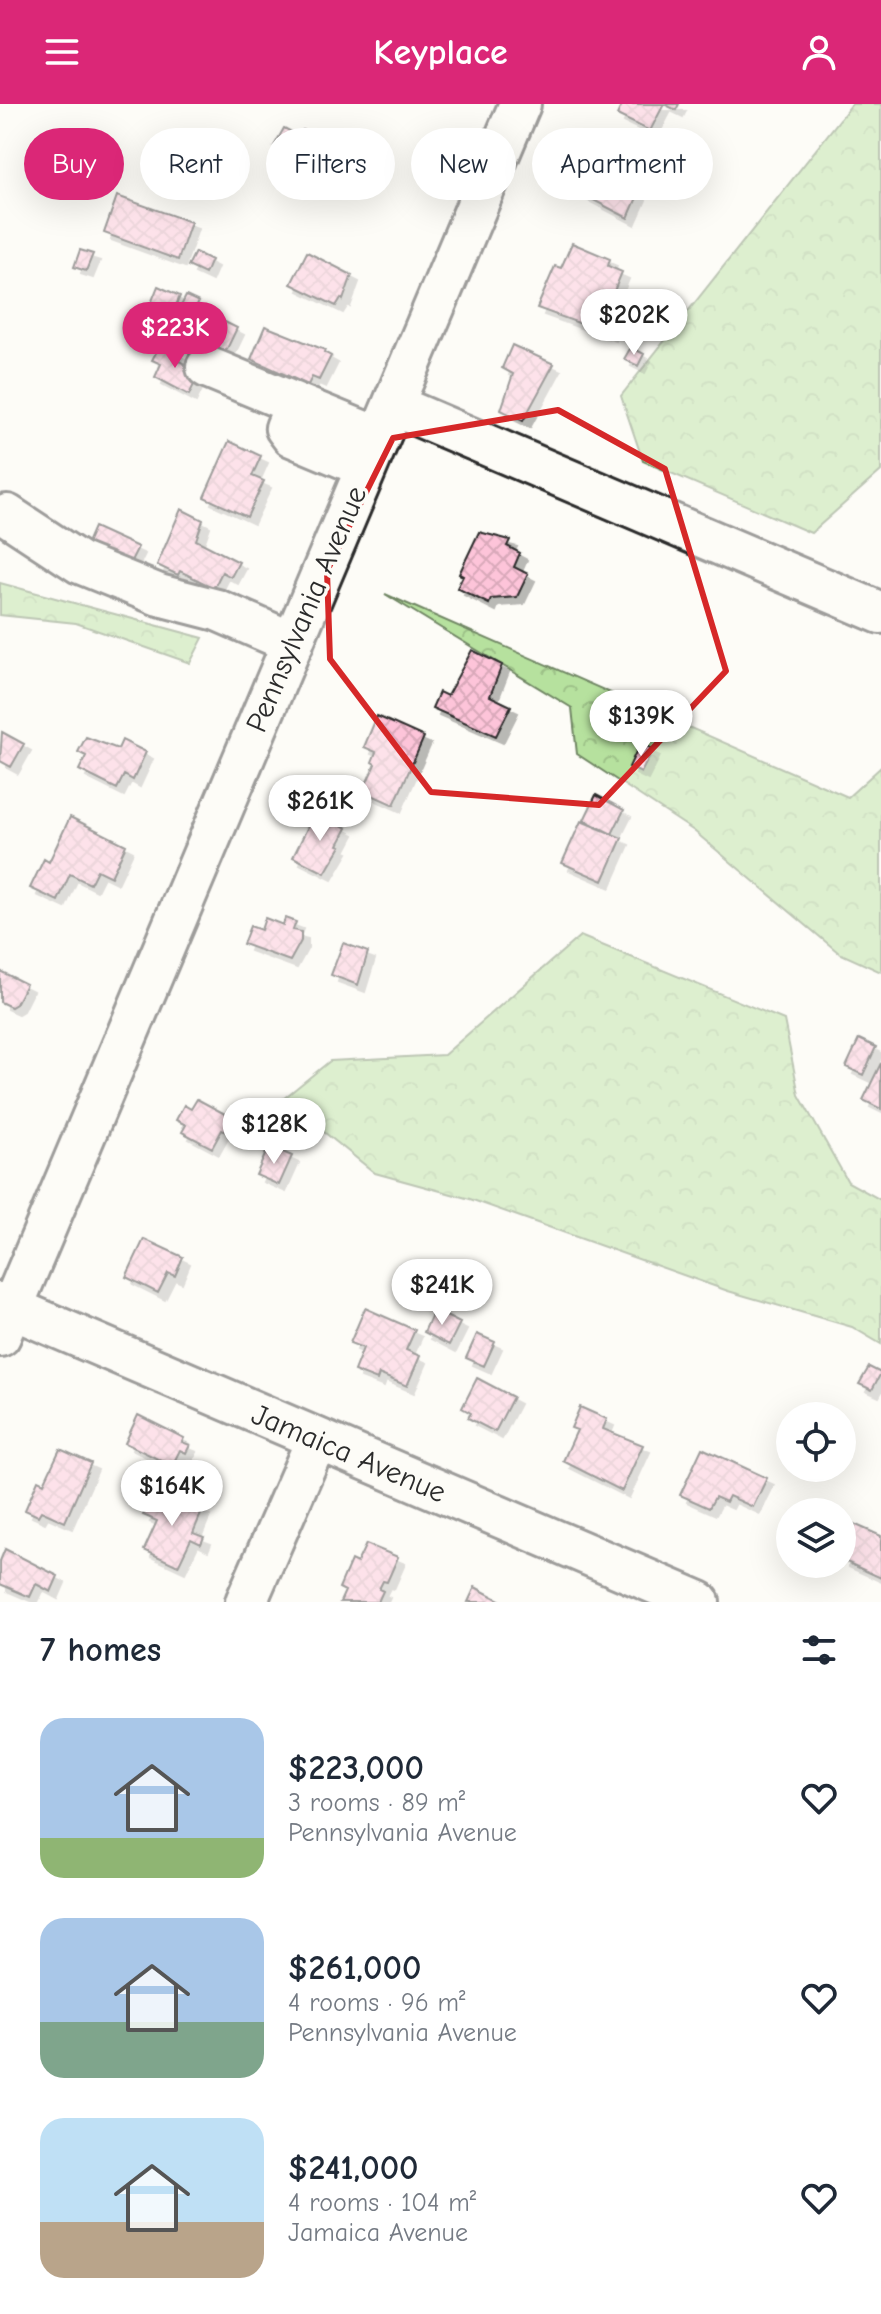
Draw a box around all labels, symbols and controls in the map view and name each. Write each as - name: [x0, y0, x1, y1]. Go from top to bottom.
- icon: menu: [40, 30, 84, 74]
- icon: person: [797, 30, 841, 74]
- text: Keyplace: [373, 32, 508, 73]
- chip: Buy: [24, 128, 124, 200]
- chip: Rent: [140, 128, 250, 200]
- chip: Filters: [266, 128, 395, 200]
- chip: New: [411, 128, 516, 200]
- chip: Apartment: [532, 128, 713, 200]
- pin: $202K: [578, 289, 690, 357]
- text: $202K: [598, 300, 670, 330]
- pin: $223K: [119, 302, 231, 370]
- text: $223K: [140, 313, 210, 343]
- street label: Pennsylvania Avenue: [239, 481, 374, 737]
- pin: $139K: [585, 690, 697, 758]
- text: $139K: [608, 701, 674, 731]
- pin: $261K: [264, 775, 376, 843]
- text: $261K: [286, 786, 354, 816]
- pin: $128K: [218, 1098, 330, 1166]
- text: $128K: [241, 1109, 307, 1139]
- pin: $241K: [386, 1259, 498, 1327]
- text: $241K: [410, 1270, 474, 1300]
- street label: Jamaica Avenue: [246, 1397, 451, 1510]
- map controls: [776, 1402, 856, 1578]
- button: locate: [776, 1402, 856, 1482]
- pin: $164K: [116, 1460, 228, 1528]
- text: $164K: [139, 1471, 205, 1501]
- button: layers: [776, 1498, 856, 1578]
- icon: filters: [797, 1628, 841, 1672]
- text: 7 homes: [40, 1630, 161, 1670]
- text: $223,000: [288, 1748, 424, 1788]
- icon: home: [104, 1750, 200, 1846]
- icon: heart: [797, 1776, 841, 1820]
- text: 3 rooms · 89 m²: [288, 1788, 465, 1818]
- text: Pennsylvania Avenue: [288, 1818, 517, 1848]
- text: $261,000: [288, 1948, 421, 1988]
- icon: home: [104, 1950, 200, 2046]
- icon: heart: [797, 1976, 841, 2020]
- text: 4 rooms · 96 m²: [288, 1988, 465, 2018]
- text: Pennsylvania Avenue: [288, 2018, 517, 2048]
- text: $241,000: [288, 2148, 419, 2188]
- icon: home: [104, 2150, 200, 2246]
- icon: heart: [797, 2176, 841, 2220]
- text: 4 rooms · 104 m²: [288, 2188, 476, 2218]
- text: Jamaica Avenue: [288, 2218, 468, 2248]

